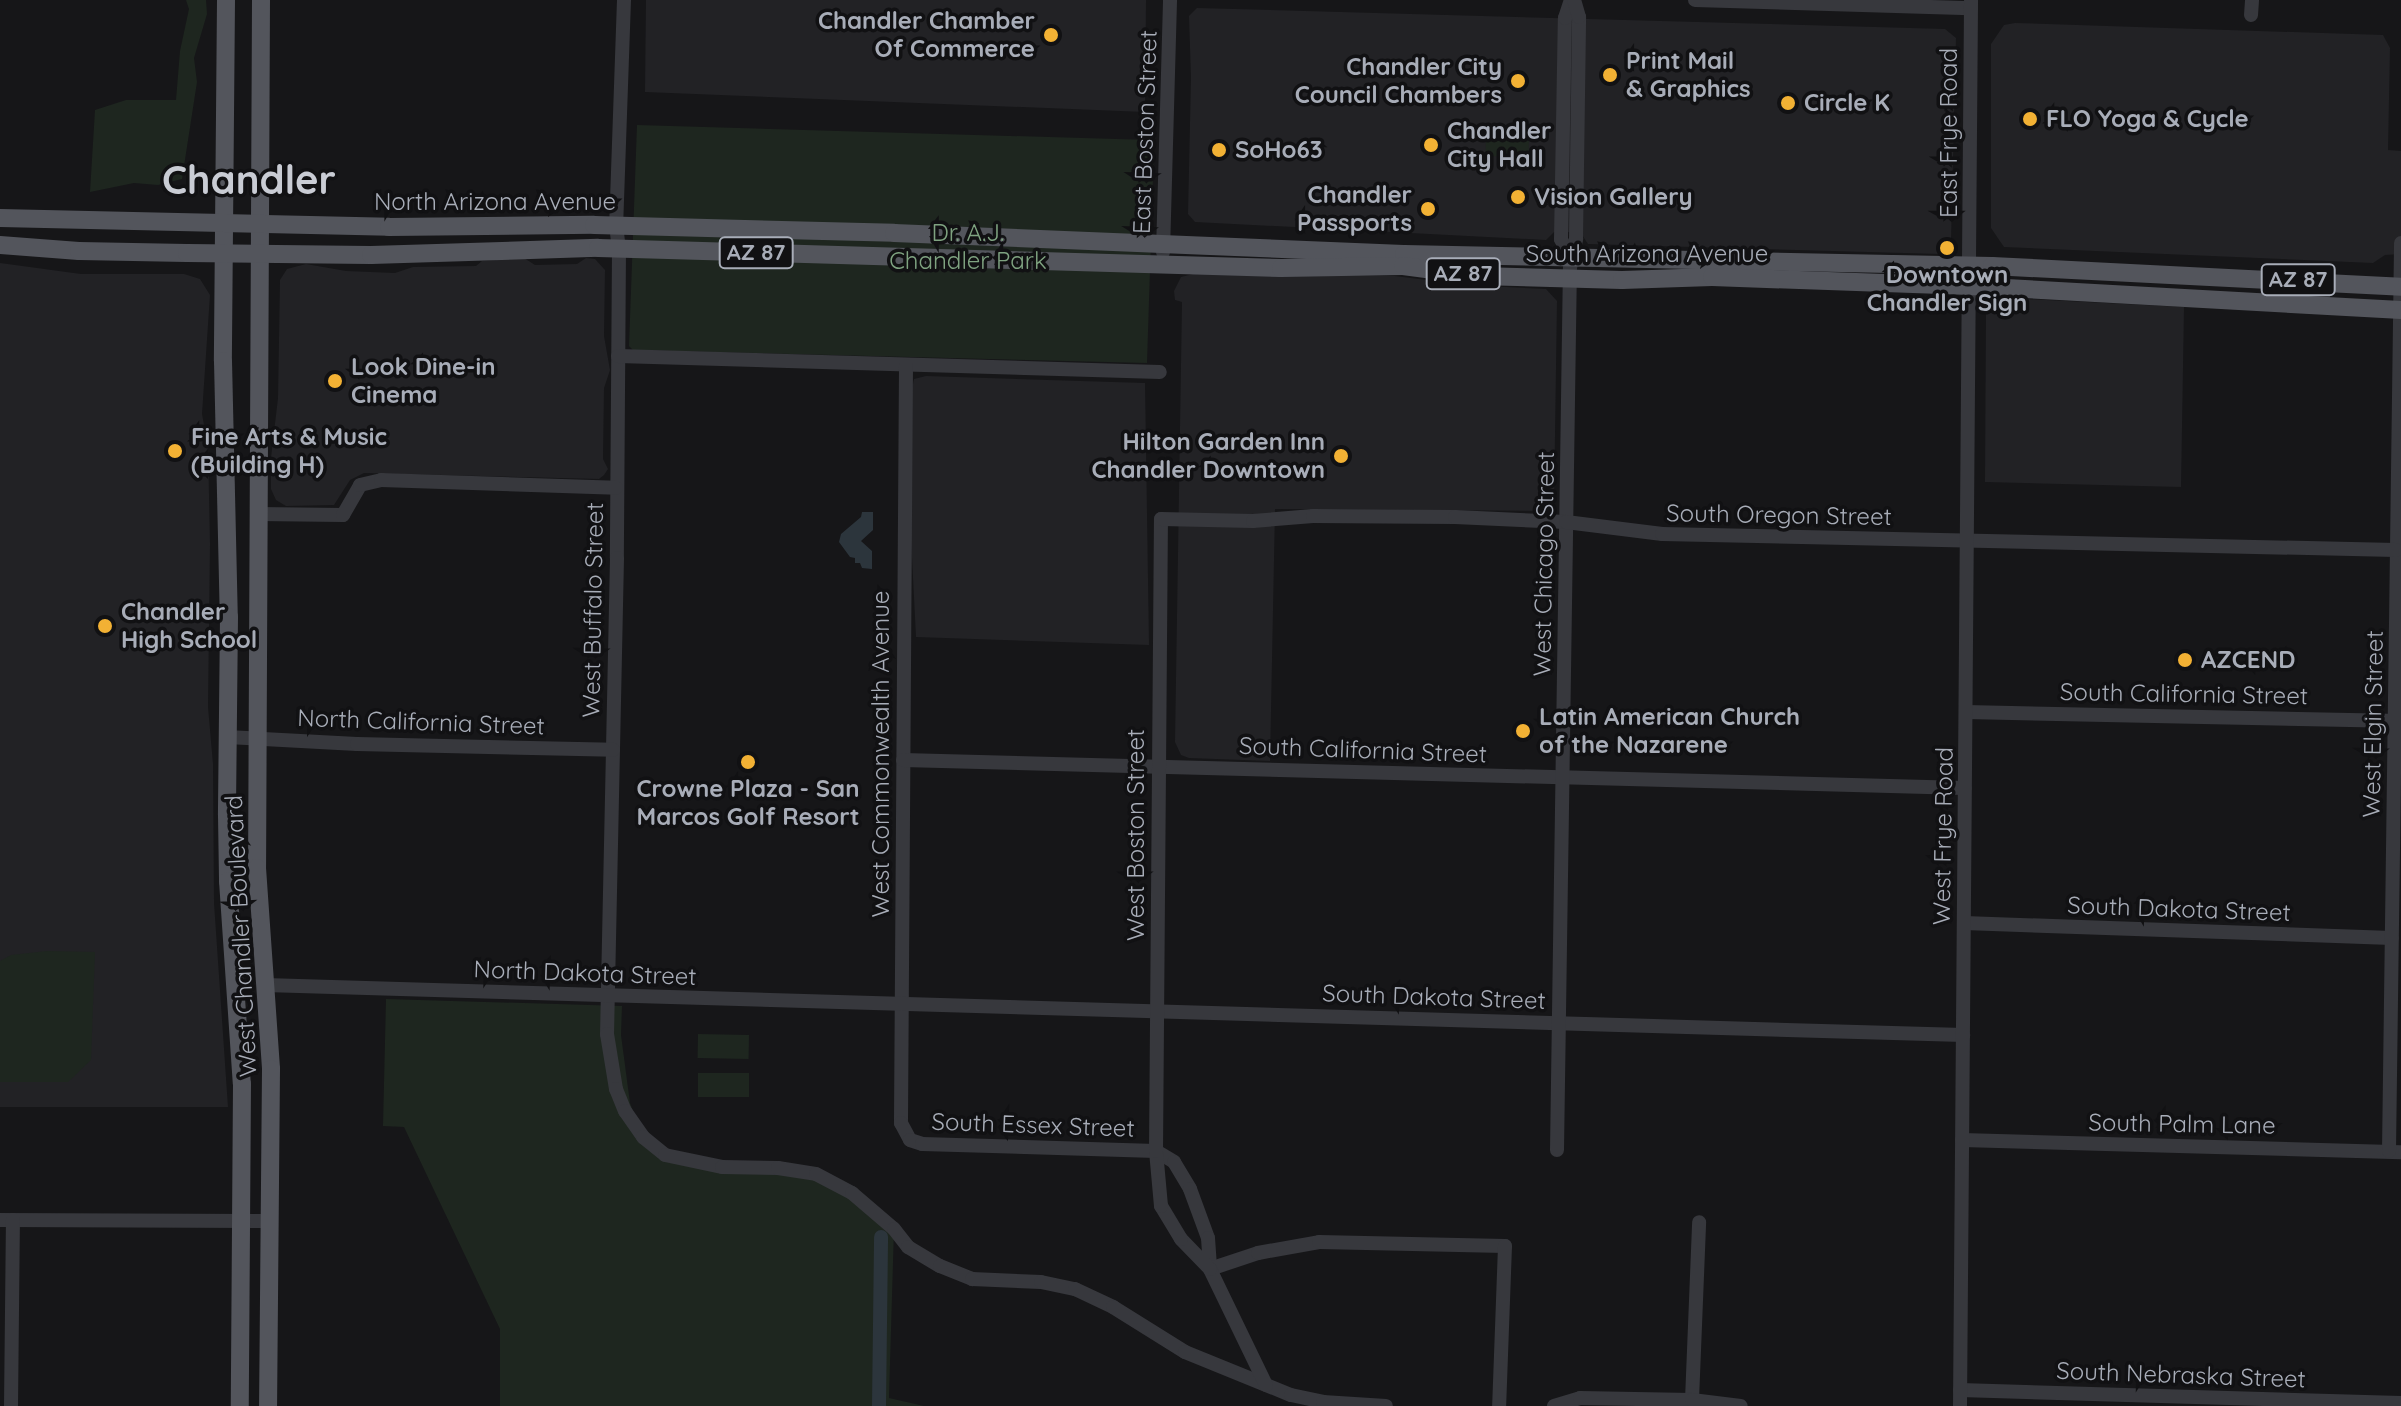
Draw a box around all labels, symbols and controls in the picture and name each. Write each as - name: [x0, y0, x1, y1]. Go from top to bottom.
- place label: Chandler Chamber Of Commerce: [818, 7, 1035, 63]
- marker: Chandler Chamber Of Commerce: [1042, 26, 1060, 44]
- street label: East Boston Street: [1127, 30, 1163, 234]
- place label: Print Mail & Graphics: [1626, 47, 1750, 103]
- street label: East Frye Road: [1935, 48, 1963, 218]
- place label: Chandler City Council Chambers: [1295, 53, 1502, 109]
- marker: Print Mail & Graphics: [1601, 66, 1619, 84]
- marker: Chandler City Council Chambers: [1509, 72, 1527, 90]
- place label: Circle K: [1804, 89, 1890, 117]
- marker: Circle K: [1779, 94, 1797, 112]
- place label: FLO Yoga & Cycle: [2046, 105, 2249, 133]
- marker: FLO Yoga & Cycle: [2021, 110, 2039, 128]
- place label: Chandler City Hall: [1447, 117, 1551, 173]
- place label: SoHo63: [1235, 136, 1323, 164]
- marker: Chandler City Hall: [1422, 136, 1440, 154]
- marker: SoHo63: [1210, 141, 1228, 159]
- district label: Chandler: [162, 155, 336, 203]
- place label: Chandler Passports: [1297, 181, 1412, 237]
- place label: Vision Gallery: [1534, 183, 1693, 211]
- street label: North Arizona Avenue: [374, 188, 616, 216]
- marker: Vision Gallery: [1509, 188, 1527, 206]
- marker: Chandler Passports: [1419, 200, 1437, 218]
- park label: Dr. A.J. Chandler Park: [889, 219, 1047, 275]
- road number: AZ 87: [718, 235, 794, 271]
- marker: Downtown Chandler Sign: [1938, 239, 1956, 257]
- street label: South Arizona Avenue: [1526, 240, 1768, 268]
- road number: AZ 87: [1425, 256, 1501, 292]
- place label: Downtown Chandler Sign: [1867, 261, 2027, 317]
- road number: AZ 87: [2260, 262, 2336, 298]
- place label: Look Dine-in Cinema: [351, 353, 496, 409]
- marker: Look Dine-in Cinema: [326, 372, 344, 390]
- place label: Fine Arts & Music (Building H): [191, 423, 387, 479]
- place label: Hilton Garden Inn Chandler Downtown: [1091, 428, 1325, 484]
- marker: Fine Arts & Music (Building H): [166, 442, 184, 460]
- marker: Hilton Garden Inn Chandler Downtown: [1332, 447, 1350, 465]
- street label: West Chicago Street: [1528, 451, 1560, 677]
- street label: South Oregon Street: [1666, 499, 1892, 531]
- street label: West Buffalo Street: [577, 502, 609, 718]
- street label: West Commonwealth Avenue: [867, 591, 895, 917]
- place label: Chandler High School: [121, 598, 257, 654]
- marker: Chandler High School: [96, 617, 114, 635]
- street label: West Elgin Street: [2357, 630, 2389, 818]
- place label: AZCEND: [2201, 646, 2295, 674]
- marker: AZCEND: [2176, 651, 2194, 669]
- street label: South California Street: [2060, 677, 2308, 711]
- street label: North California Street: [297, 703, 545, 741]
- place label: Latin American Church of the Nazarene: [1539, 703, 1800, 759]
- marker: Latin American Church of the Nazarene: [1514, 722, 1532, 740]
- street label: West Boston Street: [1122, 729, 1150, 941]
- street label: South California Street: [1239, 731, 1487, 769]
- street label: West Frye Road: [1927, 747, 1959, 925]
- marker: Crowne Plaza - San Marcos Golf Resort: [739, 753, 757, 771]
- place label: Crowne Plaza - San Marcos Golf Resort: [636, 775, 860, 831]
- street label: West Chandler Boulevard: [219, 794, 263, 1078]
- street label: South Dakota Street: [2067, 891, 2291, 927]
- street label: North Dakota Street: [473, 955, 697, 991]
- street label: South Dakota Street: [1322, 979, 1546, 1015]
- street label: South Essex Street: [931, 1107, 1135, 1143]
- street label: South Palm Lane: [2088, 1108, 2276, 1140]
- street label: South Nebraska Street: [2056, 1356, 2306, 1394]

